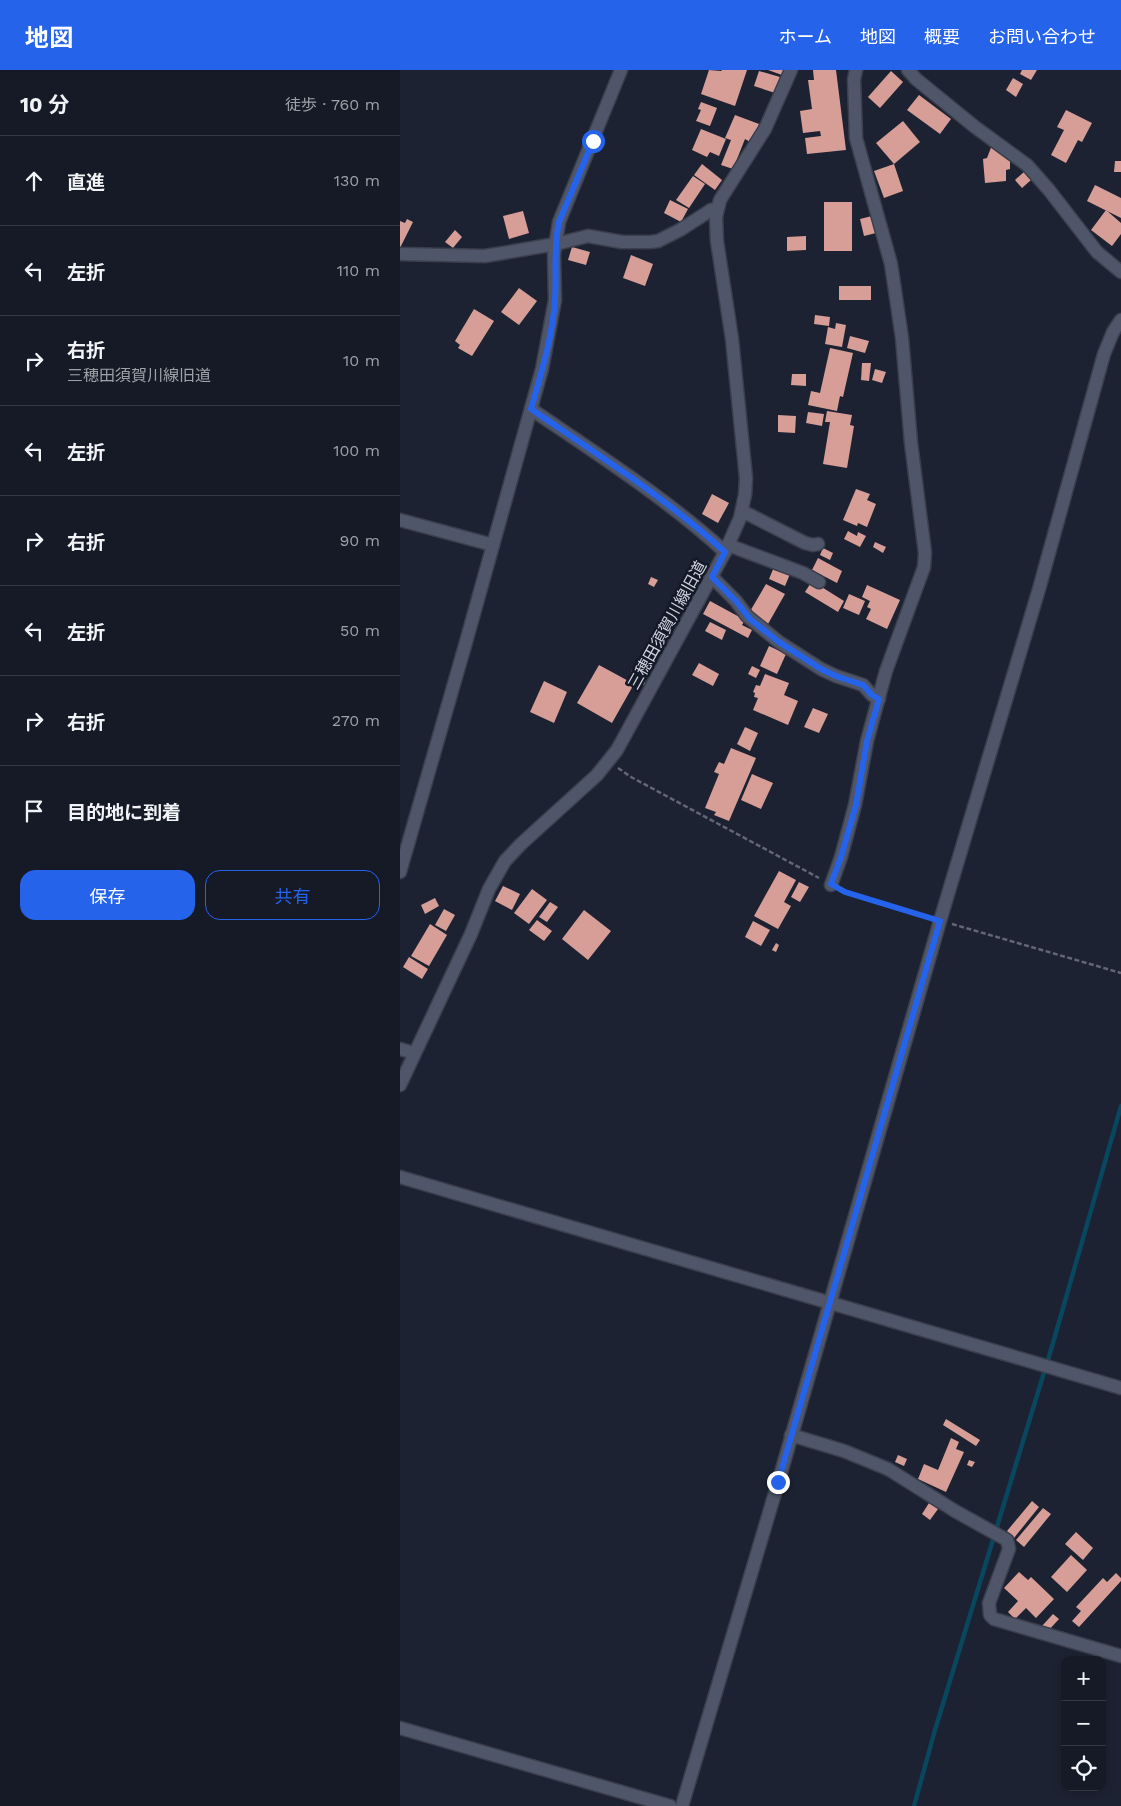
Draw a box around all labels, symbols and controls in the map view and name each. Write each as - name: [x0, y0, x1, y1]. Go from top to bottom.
- text: 地図: [25, 24, 73, 52]
- text: ホーム: [779, 26, 832, 47]
- text: 地図: [860, 26, 896, 47]
- text: 概要: [924, 26, 960, 47]
- text: お問い合わせ: [988, 26, 1096, 47]
- text: 10 分: [20, 92, 70, 117]
- text: 徒歩 · 760 m: [285, 95, 380, 114]
- route start: [582, 130, 605, 153]
- icon: ahead: [20, 167, 48, 195]
- text: 直進: [67, 171, 105, 194]
- text: 130 m: [334, 171, 380, 190]
- icon: left: [20, 257, 48, 285]
- text: 左折: [67, 261, 105, 284]
- text: 110 m: [337, 261, 380, 280]
- text: 右折: [67, 339, 105, 362]
- icon: right: [20, 347, 48, 375]
- text: 10 m: [343, 351, 380, 370]
- text: 三穂田須賀川線旧道: [67, 366, 211, 385]
- icon: left: [20, 437, 48, 465]
- text: 左折: [67, 441, 105, 464]
- text: 100 m: [333, 441, 380, 460]
- icon: right: [20, 527, 48, 555]
- text: 右折: [67, 531, 105, 554]
- text: 90 m: [339, 531, 380, 550]
- street label: 三穂田須賀川線旧道: [624, 557, 710, 693]
- icon: left: [20, 617, 48, 645]
- text: 左折: [67, 621, 105, 644]
- text: 50 m: [340, 621, 380, 640]
- icon: right: [20, 707, 48, 735]
- text: 右折: [67, 711, 105, 734]
- text: 270 m: [332, 711, 380, 730]
- icon: arrive: [20, 797, 48, 825]
- text: 目的地に到着: [67, 801, 181, 824]
- button: 保存: [20, 870, 195, 920]
- button: 共有: [205, 870, 380, 920]
- route end: [767, 1471, 790, 1494]
- map controls: [1061, 1656, 1106, 1791]
- button: +: [1061, 1656, 1106, 1701]
- button: −: [1061, 1701, 1106, 1746]
- button: locate: [1061, 1746, 1106, 1791]

